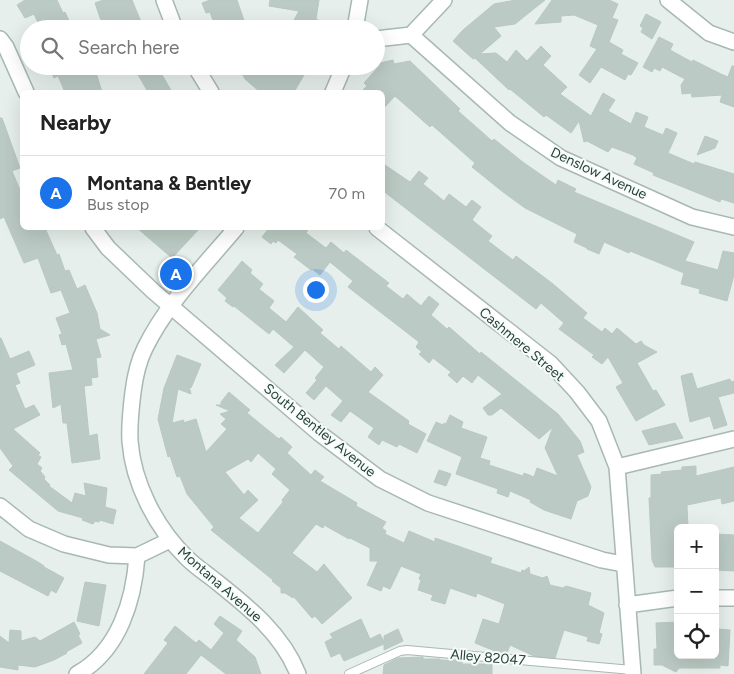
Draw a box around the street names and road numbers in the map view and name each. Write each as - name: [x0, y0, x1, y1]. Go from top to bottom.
- street label: Denslow Avenue: [548, 144, 650, 203]
- street label: Cashmere Street: [476, 304, 568, 385]
- street label: South Bentley Avenue: [260, 380, 379, 481]
- street label: Montana Avenue: [174, 543, 265, 626]
- street label: Alley 82047: [450, 646, 527, 669]

